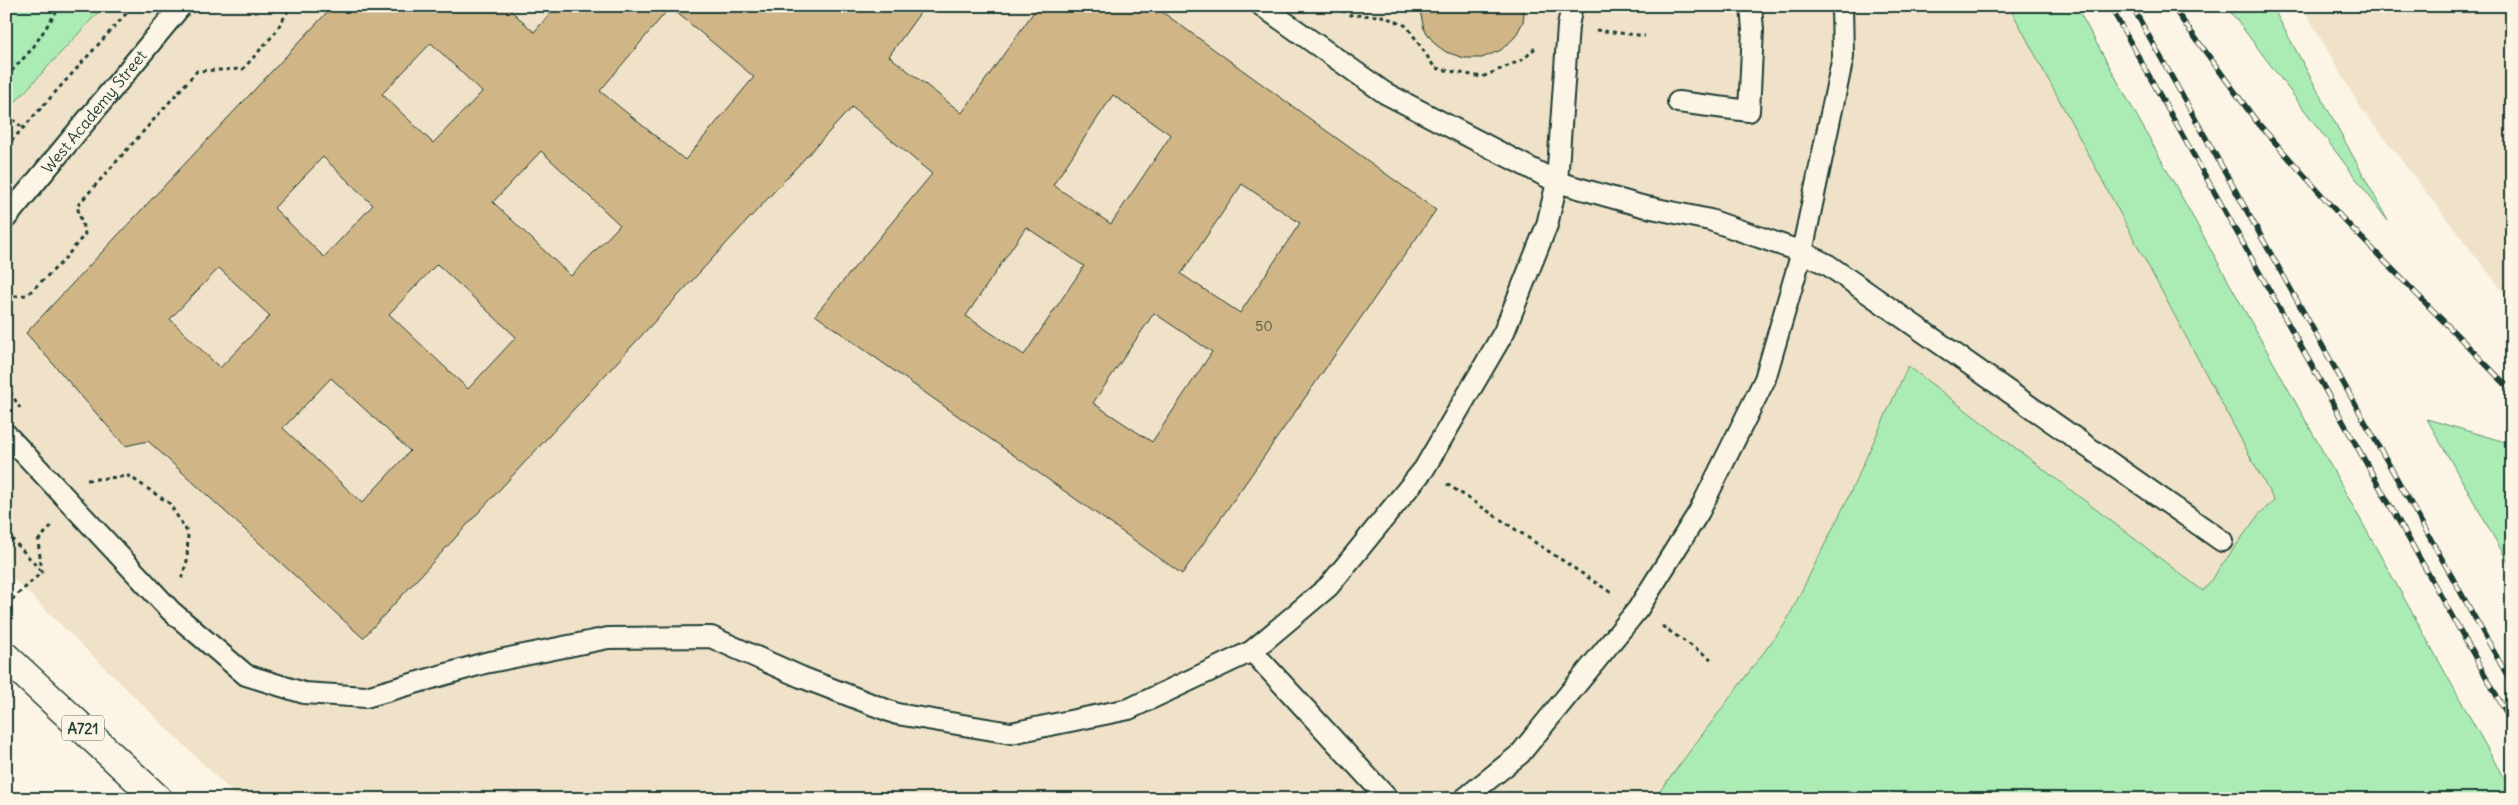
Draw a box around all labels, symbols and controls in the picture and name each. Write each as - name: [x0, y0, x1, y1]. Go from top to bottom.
- street label: West Academy Street: [37, 45, 151, 177]
- house number: 50: [1255, 317, 1273, 335]
- road number: A721: [62, 716, 104, 740]

